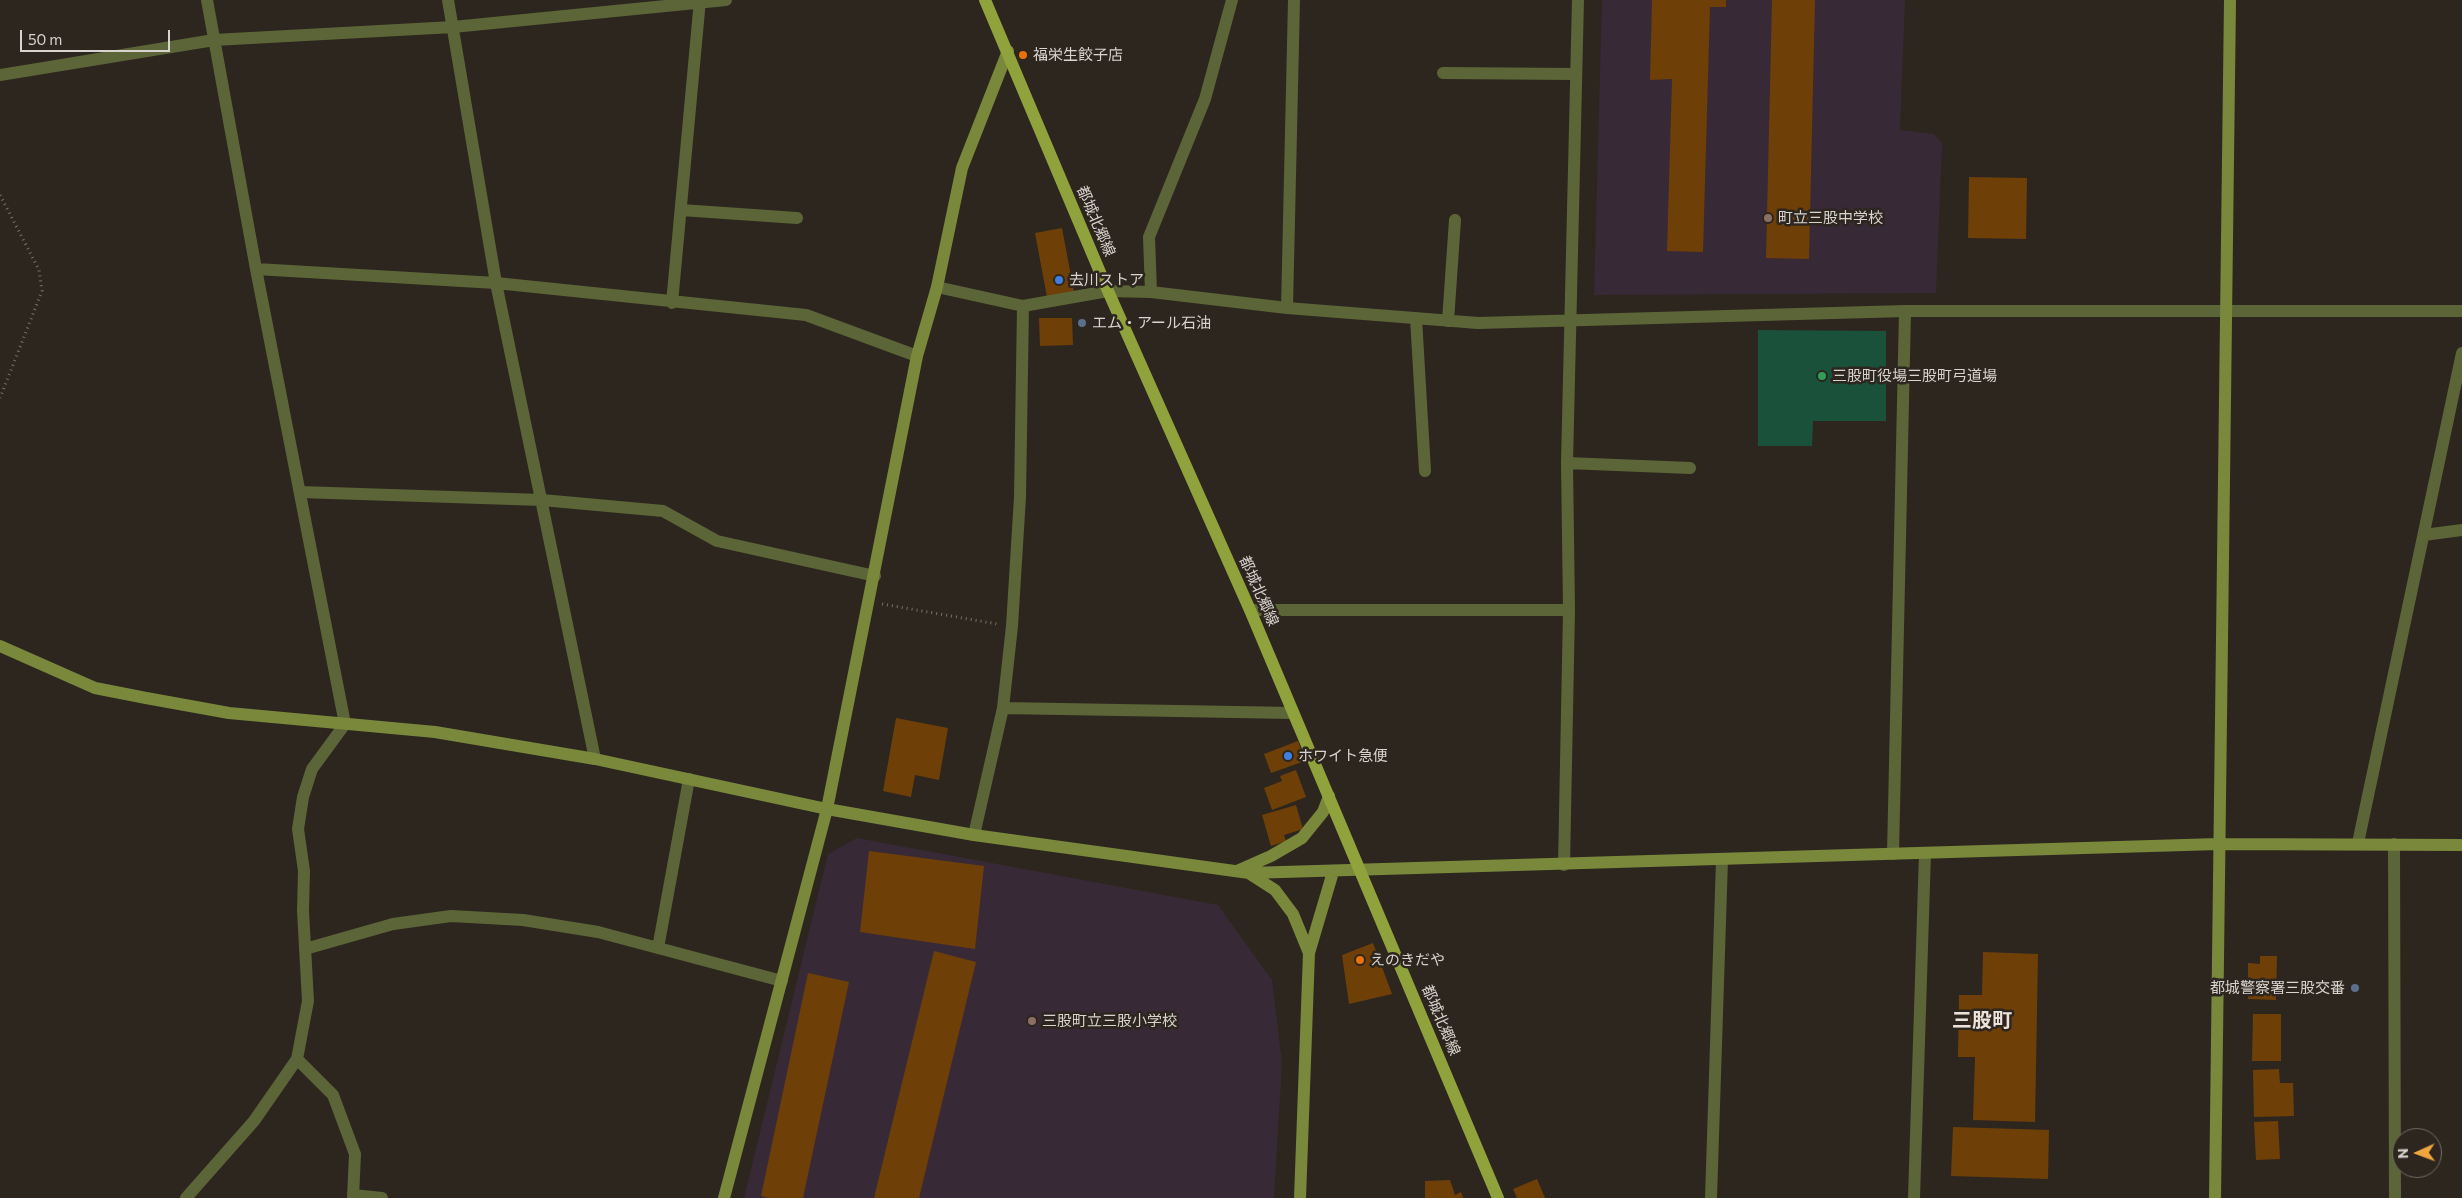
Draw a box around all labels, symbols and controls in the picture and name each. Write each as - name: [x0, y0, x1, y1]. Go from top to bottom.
- scale bar: [22, 20, 172, 52]
- text: 50 m: [28, 30, 62, 48]
- place label: 福栄生餃子店: [1033, 46, 1123, 64]
- marker: 福栄生餃子店: [1017, 49, 1029, 61]
- street label: 都城北郷線: [1073, 183, 1119, 259]
- place label: 町立三股中学校: [1778, 209, 1883, 227]
- marker: 町立三股中学校: [1762, 212, 1774, 224]
- place label: 去川ストア: [1069, 271, 1144, 289]
- marker: 去川ストア: [1053, 274, 1065, 286]
- place label: エム・アール石油: [1092, 314, 1211, 332]
- marker: エム・アール石油: [1076, 317, 1088, 329]
- place label: 三股町役場三股町弓道場: [1832, 367, 1997, 385]
- marker: 三股町役場三股町弓道場: [1816, 370, 1828, 382]
- street label: 都城北郷線: [1236, 553, 1282, 629]
- place label: ホワイト急便: [1298, 747, 1388, 765]
- marker: ホワイト急便: [1282, 750, 1294, 762]
- place label: えのきだや: [1370, 951, 1445, 969]
- marker: えのきだや: [1354, 954, 1366, 966]
- place label: 都城警察署三股交番: [2210, 979, 2345, 997]
- street label: 都城北郷線: [1418, 982, 1464, 1058]
- marker: 都城警察署三股交番: [2349, 982, 2361, 994]
- district label: 三股町: [1952, 1008, 2012, 1032]
- place label: 三股町立三股小学校: [1042, 1012, 1177, 1030]
- marker: 三股町立三股小学校: [1026, 1015, 1038, 1027]
- north arrow: [2392, 1128, 2442, 1178]
- text: N: [2394, 1148, 2411, 1159]

